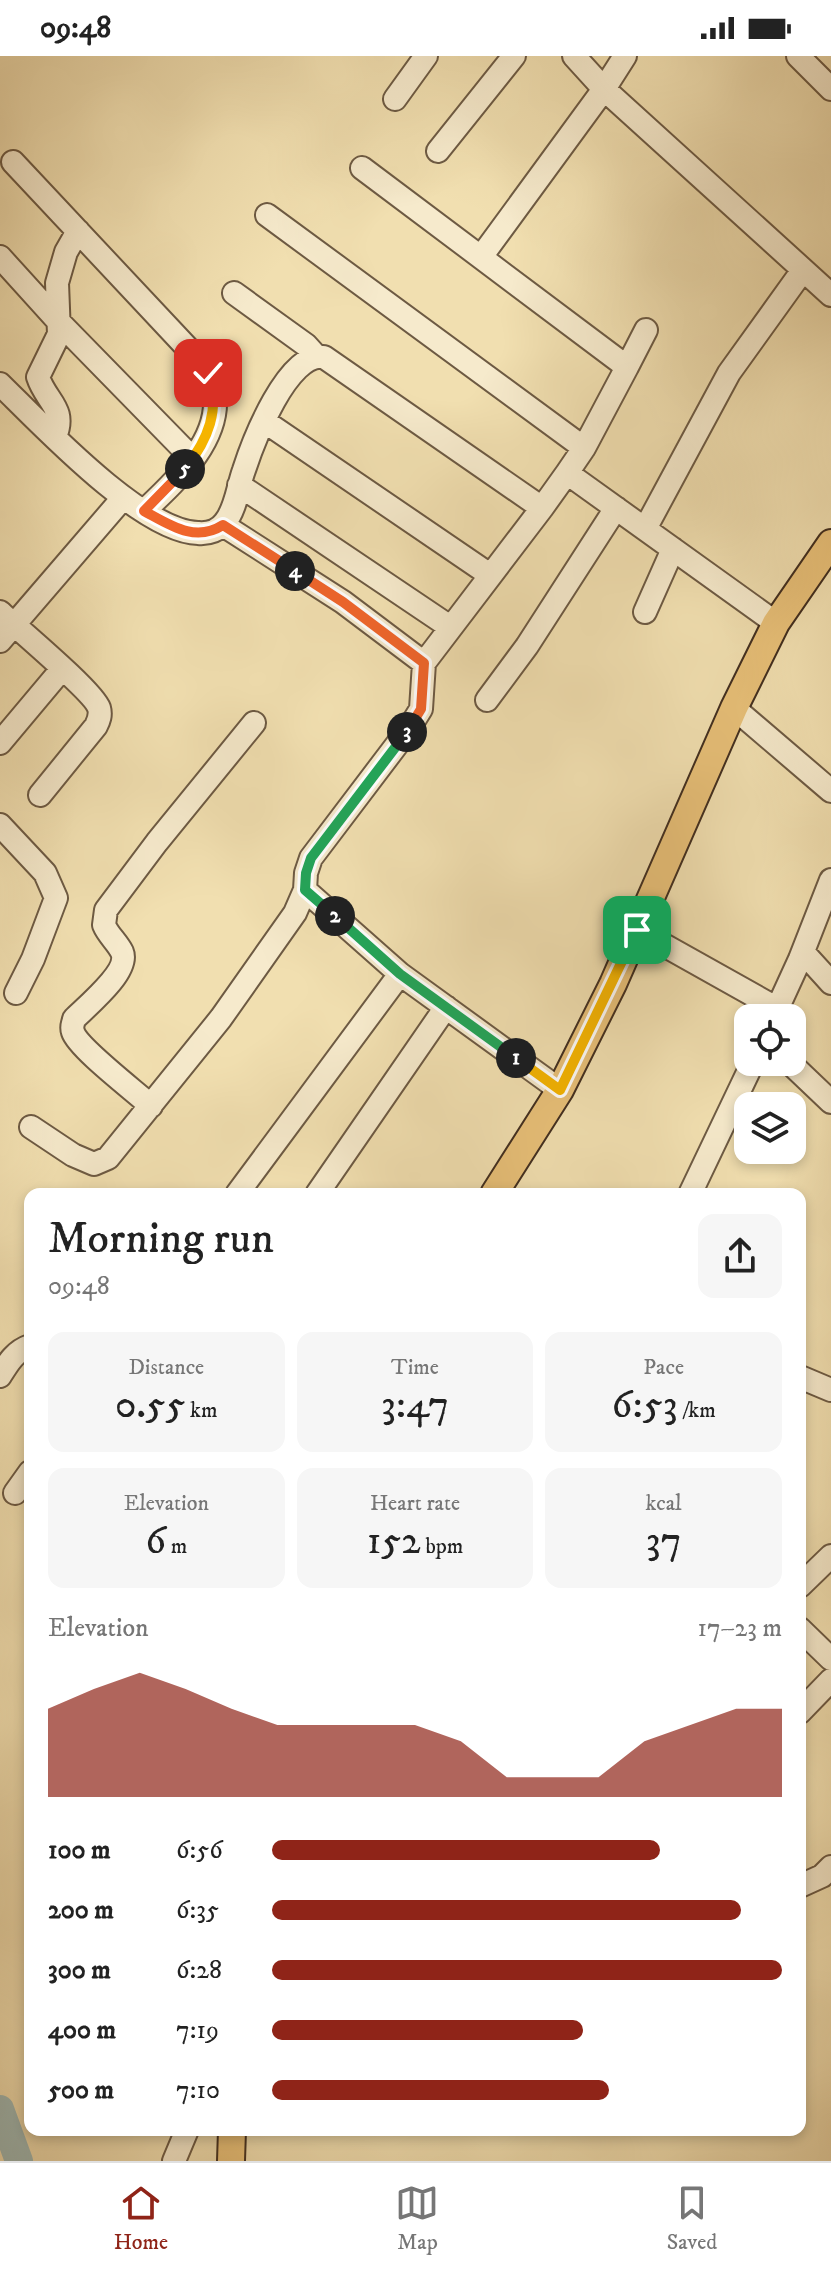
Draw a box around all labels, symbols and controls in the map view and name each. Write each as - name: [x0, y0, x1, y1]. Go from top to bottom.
- text: 09:48: [40, 10, 111, 47]
- pin: [174, 339, 242, 407]
- icon: check: [186, 351, 230, 395]
- pin: 5: [165, 449, 205, 489]
- text: 5: [180, 455, 190, 482]
- pin: 4: [275, 551, 315, 591]
- text: 4: [289, 557, 301, 584]
- pin: 3: [387, 712, 427, 752]
- text: 3: [403, 718, 411, 745]
- pin: 2: [315, 896, 355, 936]
- pin: [603, 896, 671, 964]
- text: 2: [330, 902, 340, 929]
- icon: arrive: [615, 908, 659, 952]
- map controls: [734, 1004, 806, 1164]
- button: locate: [734, 1004, 806, 1076]
- pin: 1: [496, 1038, 536, 1078]
- text: 1: [512, 1044, 520, 1071]
- button: layers: [734, 1092, 806, 1164]
- text: Morning run: [48, 1212, 274, 1267]
- button: share: [698, 1214, 782, 1298]
- text: 09:48: [48, 1270, 110, 1303]
- text: Distance: [128, 1354, 204, 1381]
- text: Time: [391, 1354, 439, 1381]
- text: Pace: [643, 1354, 684, 1381]
- text: 0.55: [115, 1381, 185, 1431]
- text: 3:47: [381, 1381, 449, 1431]
- text: 6:53: [612, 1381, 678, 1431]
- text: km: [185, 1397, 218, 1424]
- text: /km: [678, 1397, 716, 1424]
- text: Elevation: [124, 1490, 209, 1517]
- text: Heart rate: [370, 1490, 460, 1517]
- text: kcal: [646, 1490, 682, 1517]
- text: 6: [145, 1517, 166, 1567]
- text: 152: [367, 1517, 421, 1567]
- text: 37: [646, 1517, 682, 1567]
- text: m: [166, 1533, 187, 1560]
- text: bpm: [421, 1533, 463, 1560]
- text: Elevation: [48, 1612, 149, 1645]
- text: 17–23 m: [697, 1612, 782, 1645]
- text: 100 m: [48, 1834, 111, 1867]
- text: 6:56: [176, 1834, 223, 1867]
- text: 200 m: [48, 1894, 114, 1927]
- text: 6:35: [176, 1894, 219, 1927]
- text: 300 m: [48, 1954, 111, 1987]
- text: 6:28: [176, 1954, 222, 1987]
- text: 400 m: [48, 2014, 116, 2047]
- text: 7:19: [176, 2014, 219, 2047]
- text: 500 m: [48, 2074, 114, 2107]
- text: 7:10: [176, 2074, 220, 2107]
- tab: Home: [114, 2181, 168, 2256]
- tab: Map: [395, 2181, 439, 2256]
- tab: Saved: [667, 2181, 717, 2256]

